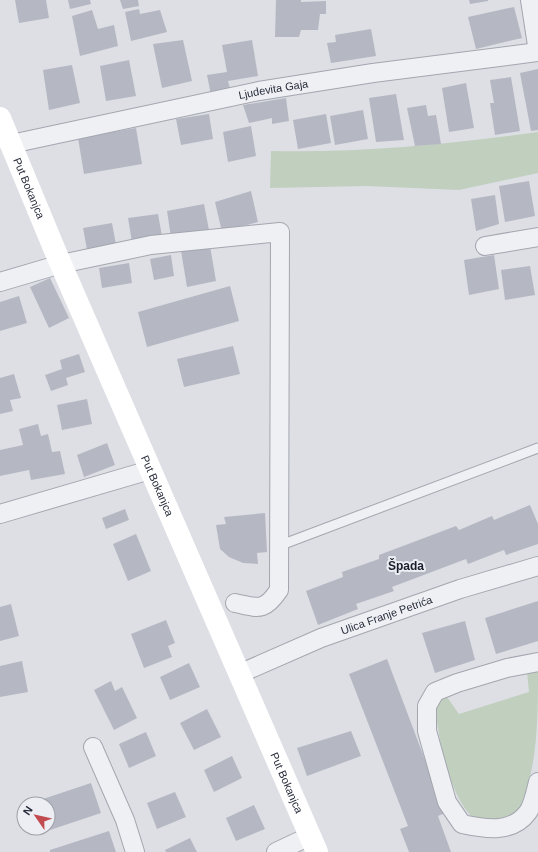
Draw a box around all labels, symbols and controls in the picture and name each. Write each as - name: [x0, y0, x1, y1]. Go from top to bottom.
- street label: Ljudevita Gaja: [237, 77, 310, 101]
- street label: Put Bokanjca: [11, 156, 47, 221]
- street label: Put Bokanjca: [139, 454, 176, 519]
- district label: Špada: [388, 558, 424, 573]
- street label: Ulica Franje Petrića: [339, 593, 435, 637]
- street label: Put Bokanjca: [268, 751, 306, 816]
- north arrow: [16, 796, 56, 836]
- text: N: [21, 804, 35, 817]

